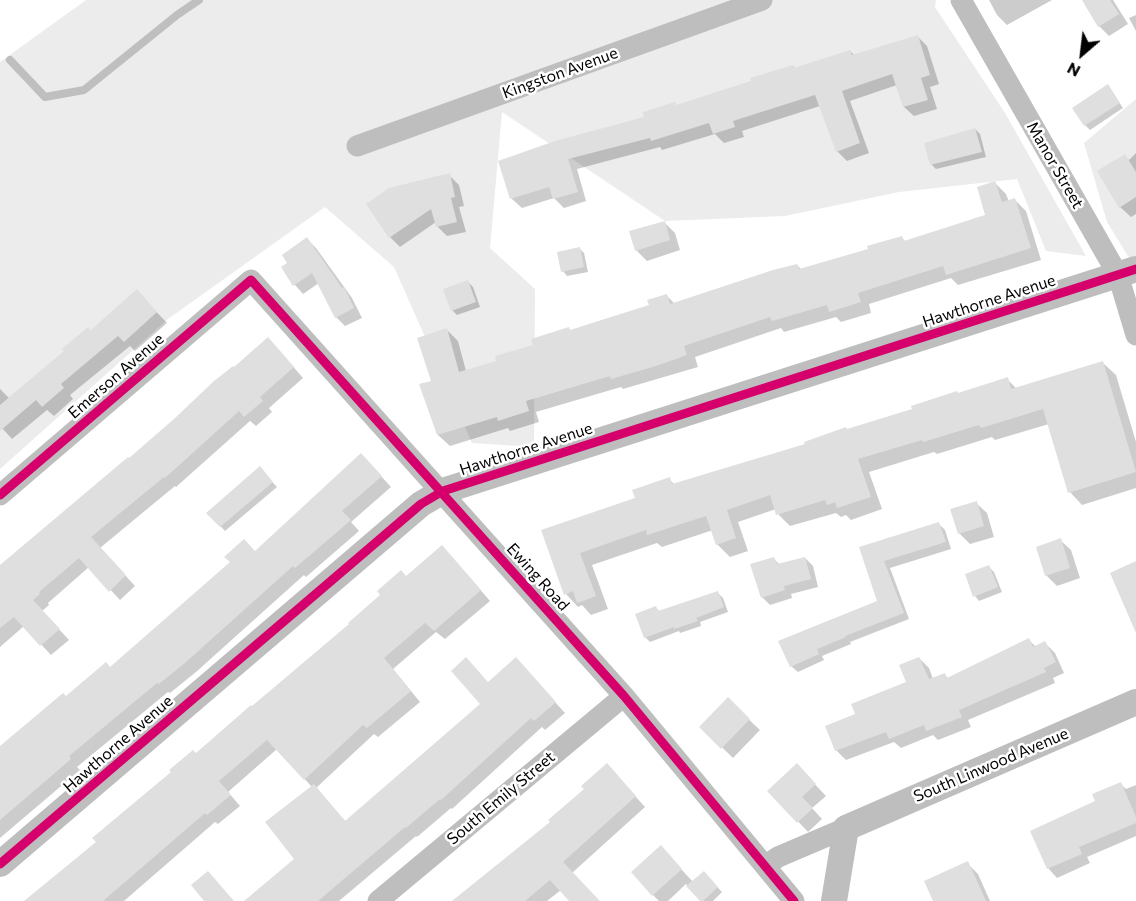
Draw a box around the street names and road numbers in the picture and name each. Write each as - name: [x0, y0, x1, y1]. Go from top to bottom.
- street label: Kingston Avenue: [500, 43, 620, 103]
- street label: Manor Street: [1022, 118, 1088, 212]
- street label: Hawthorne Avenue: [920, 270, 1058, 332]
- street label: Emerson Avenue: [64, 329, 168, 423]
- street label: Hawthorne Avenue: [457, 418, 595, 480]
- street label: Ewing Road: [503, 539, 573, 615]
- street label: Hawthorne Avenue: [59, 691, 177, 797]
- street label: South Linwood Avenue: [911, 724, 1071, 806]
- street label: South Emily Street: [443, 747, 559, 849]

